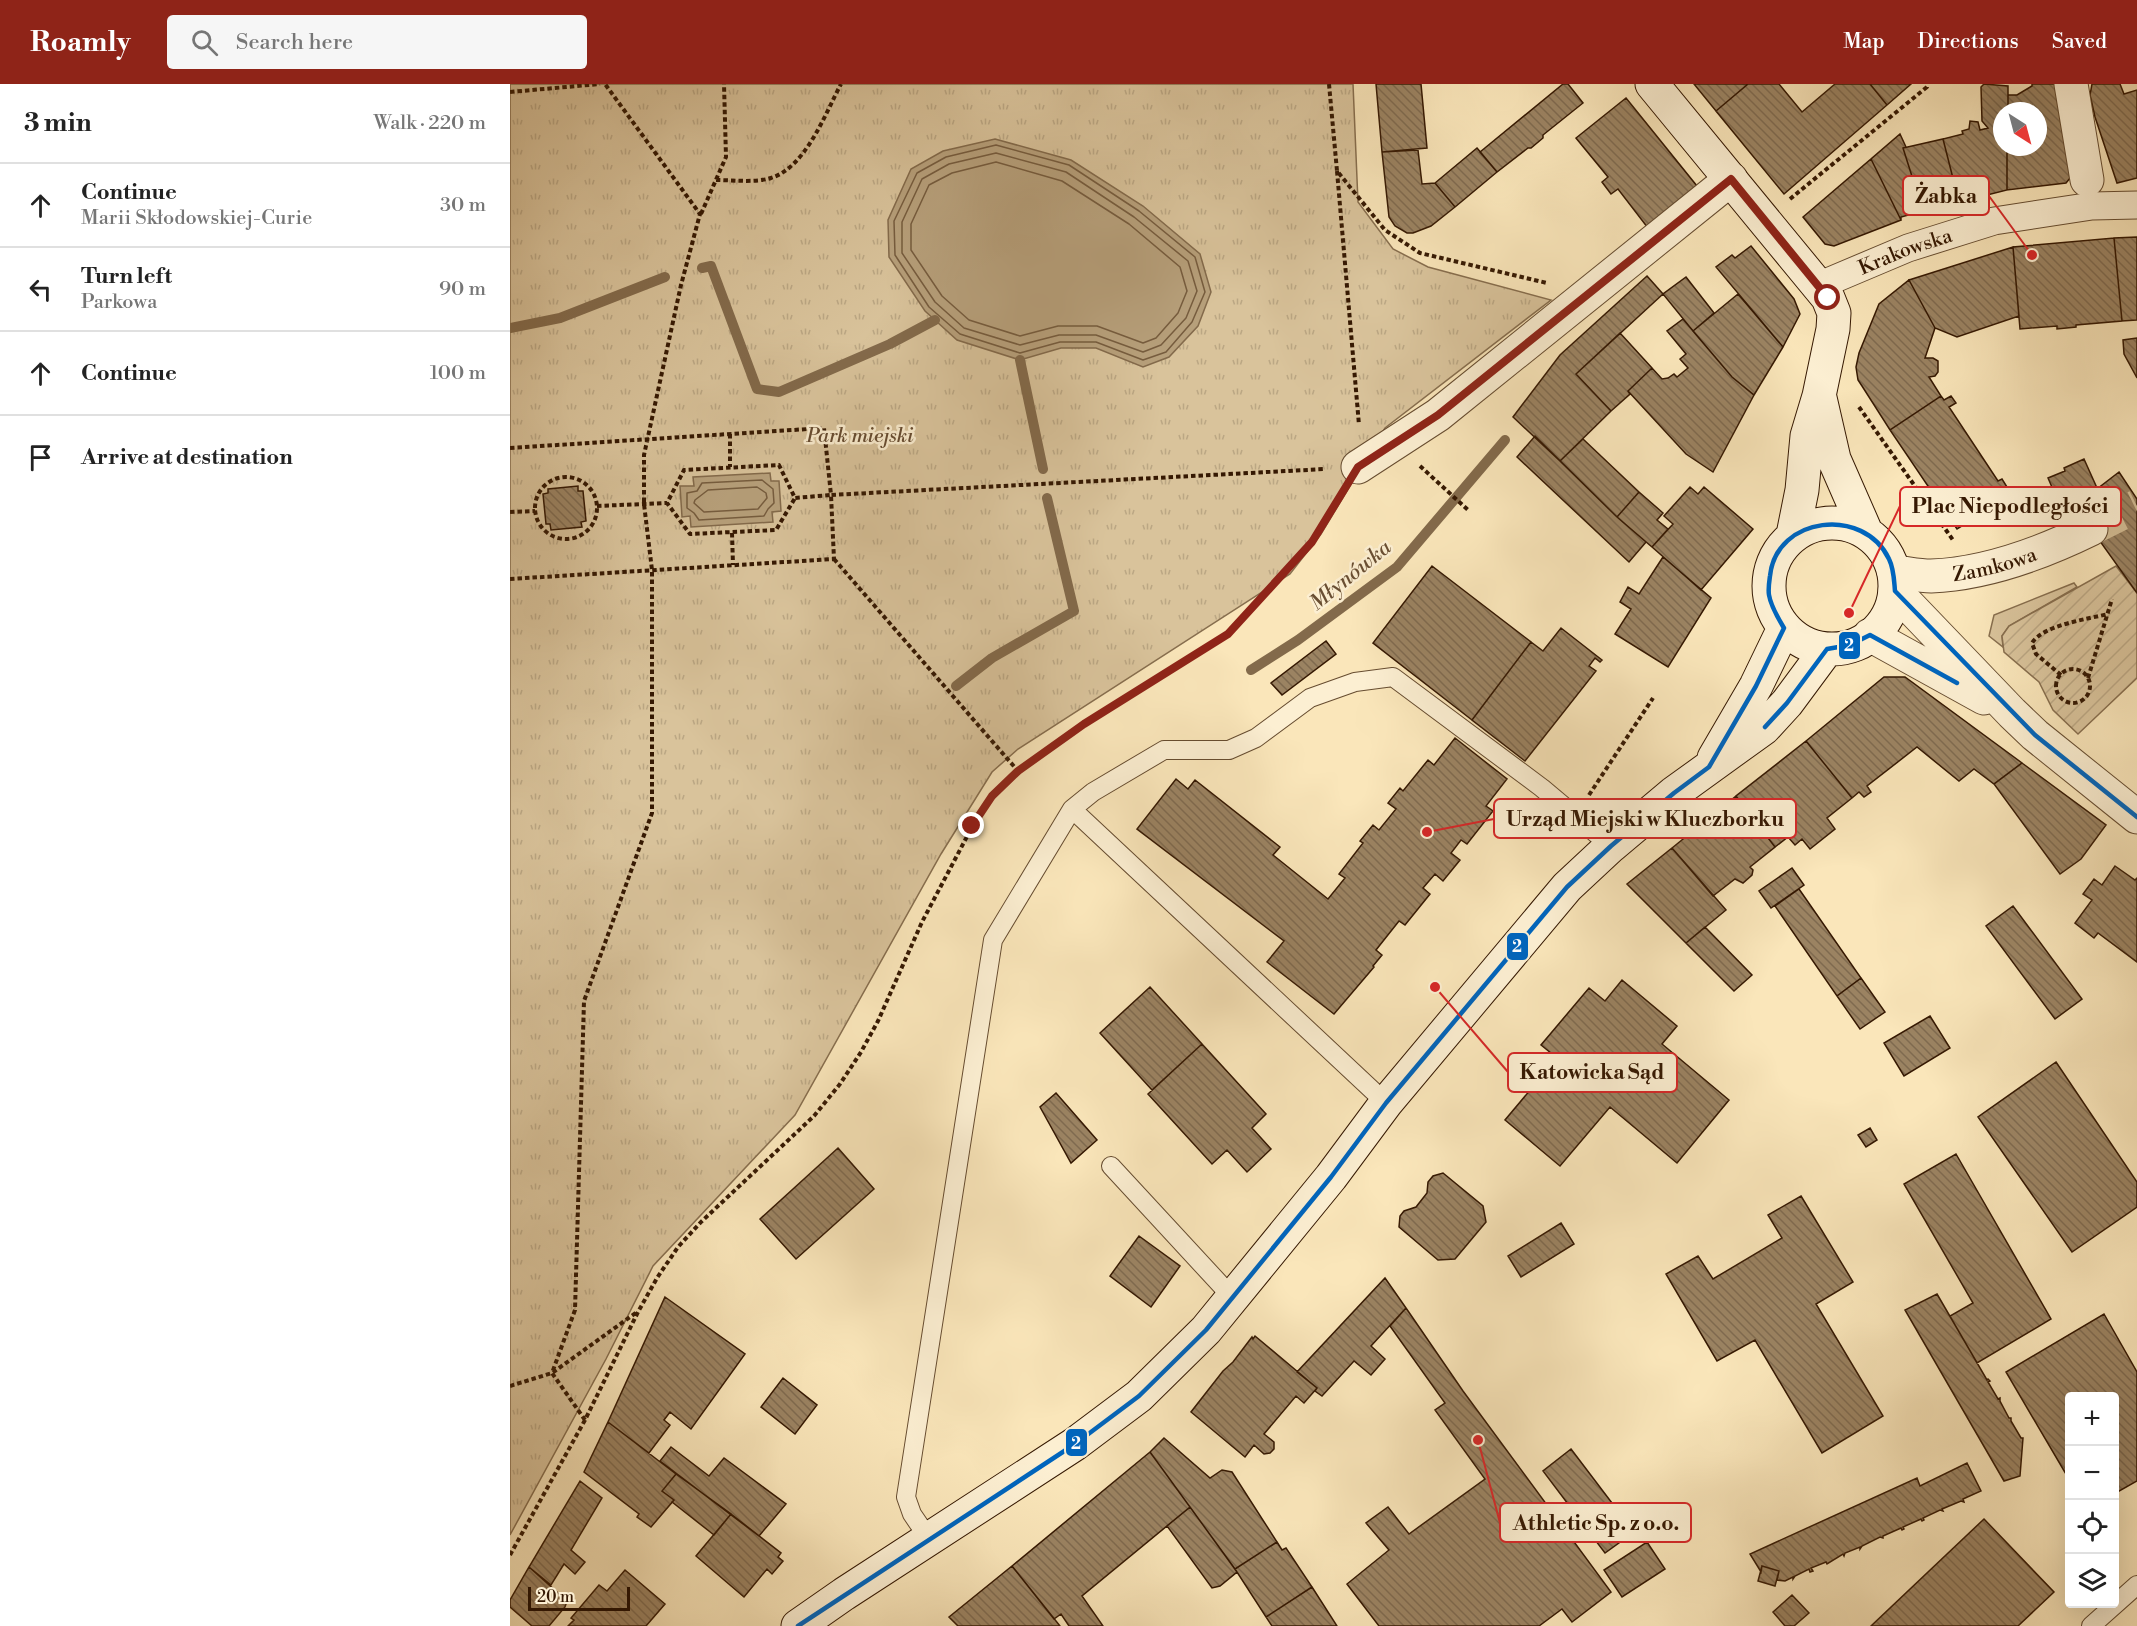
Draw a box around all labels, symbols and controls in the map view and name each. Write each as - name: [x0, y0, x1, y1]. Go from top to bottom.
- search box: [167, 15, 587, 69]
- text: Roamly: [30, 25, 131, 60]
- icon: search: [188, 26, 221, 59]
- text: Search here: [236, 29, 353, 56]
- text: Map: [1843, 29, 1885, 55]
- text: Directions: [1918, 29, 2019, 55]
- text: Saved: [2052, 29, 2107, 55]
- north arrow: [1993, 102, 2047, 156]
- text: 3 min: [24, 107, 92, 139]
- text: Walk · 220 m: [373, 111, 486, 136]
- callout: Żabka: [1903, 176, 1989, 215]
- text: Continue: [81, 179, 177, 206]
- text: Żabka: [1915, 181, 1978, 210]
- icon: ahead: [24, 189, 57, 222]
- text: 30 m: [440, 193, 486, 218]
- text: Marii Skłodowskiej-Curie: [81, 206, 312, 231]
- street label: Krakowska: [1855, 224, 1956, 281]
- text: Turn left: [81, 263, 172, 290]
- icon: left: [24, 273, 57, 306]
- text: 90 m: [439, 277, 486, 302]
- route start: [1814, 284, 1840, 310]
- text: Parkowa: [81, 290, 157, 315]
- icon: ahead: [24, 357, 57, 390]
- text: Continue: [81, 360, 177, 387]
- text: 100 m: [430, 361, 486, 386]
- park label: Park miejski: [806, 424, 914, 449]
- icon: arrive: [24, 441, 57, 474]
- text: Arrive at destination: [81, 444, 293, 471]
- callout: Plac Niepodległości: [1900, 487, 2121, 526]
- text: Plac Niepodległości: [1912, 494, 2109, 520]
- water label: Młynówka: [1304, 535, 1397, 617]
- street label: Zamkowa: [1951, 542, 2041, 588]
- line badge: 2: [1838, 631, 1861, 660]
- text: 2: [1844, 636, 1854, 656]
- callout: Urząd Miejski w Kluczborku: [1494, 799, 1796, 838]
- text: Urząd Miejski w Kluczborku: [1506, 807, 1784, 833]
- route end: [958, 812, 984, 838]
- line badge: 2: [1506, 932, 1529, 961]
- text: 2: [1512, 937, 1522, 957]
- callout: Katowicka Sąd: [1508, 1053, 1677, 1092]
- text: Katowicka Sąd: [1520, 1060, 1664, 1086]
- map controls: [2065, 1392, 2119, 1608]
- button: +: [2065, 1392, 2119, 1446]
- line badge: 2: [1065, 1428, 1088, 1457]
- text: 2: [1071, 1434, 1081, 1454]
- button: −: [2065, 1446, 2119, 1500]
- button: locate: [2065, 1500, 2119, 1554]
- callout: Athletic Sp. z o.o.: [1500, 1503, 1691, 1542]
- text: Athletic Sp. z o.o.: [1512, 1511, 1679, 1537]
- button: layers: [2065, 1554, 2119, 1608]
- scale bar: [528, 1584, 630, 1612]
- text: 20 m: [537, 1587, 574, 1607]

